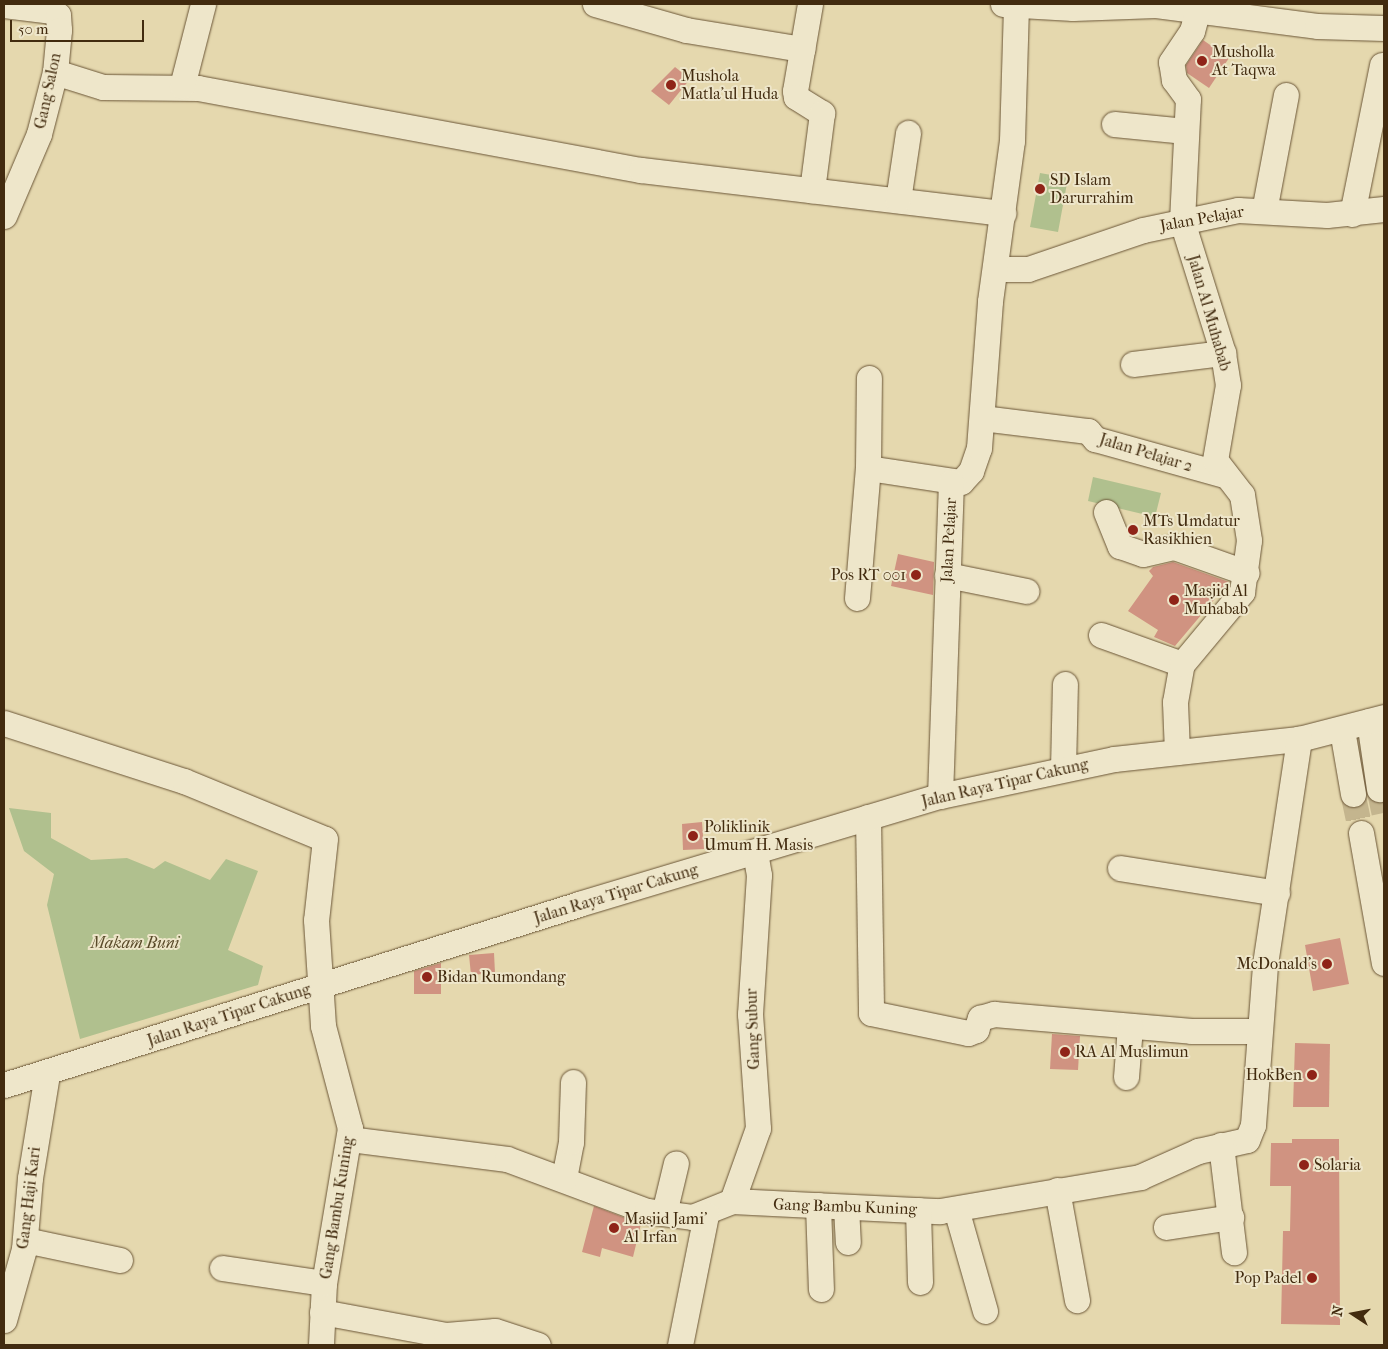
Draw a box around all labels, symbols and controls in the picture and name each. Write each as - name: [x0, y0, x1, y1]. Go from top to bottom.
- scale bar: [12, 10, 146, 42]
- text: 50 m: [18, 20, 48, 38]
- place label: Musholla At Taqwa: [1212, 42, 1276, 80]
- street label: Gang Salon: [31, 51, 65, 131]
- marker: Musholla At Taqwa: [1196, 55, 1208, 67]
- place label: Mushola Matla'ul Huda: [681, 66, 778, 104]
- marker: Mushola Matla'ul Huda: [665, 79, 677, 91]
- place label: SD Islam Darurrahim: [1050, 170, 1134, 208]
- marker: SD Islam Darurrahim: [1034, 183, 1046, 195]
- street label: Jalan Pelajar: [1159, 202, 1245, 236]
- street label: Jalan Al Muhabab: [1183, 253, 1235, 373]
- street label: Jalan Pelajar 2: [1097, 430, 1195, 476]
- street label: Jalan Pelajar: [937, 497, 961, 583]
- place label: MTs Umdatur Rasikhien: [1143, 511, 1240, 549]
- marker: MTs Umdatur Rasikhien: [1127, 524, 1139, 536]
- place label: Pos RT 001: [831, 565, 906, 585]
- marker: Pos RT 001: [910, 569, 922, 581]
- place label: Masjid Al Muhabab: [1184, 581, 1248, 619]
- marker: Masjid Al Muhabab: [1168, 594, 1180, 606]
- street label: Jalan Raya Tipar Cakung: [920, 754, 1090, 812]
- place label: Poliklinik Umum H. Masis: [704, 817, 813, 855]
- marker: Poliklinik Umum H. Masis: [686, 829, 700, 843]
- street label: Jalan Raya Tipar Cakung: [532, 860, 700, 928]
- park label: Makam Buni: [91, 933, 179, 953]
- place label: McDonald's: [1236, 954, 1317, 974]
- marker: McDonald's: [1321, 958, 1333, 970]
- place label: Bidan Rumondang: [437, 967, 566, 987]
- marker: Bidan Rumondang: [421, 971, 433, 983]
- street label: Jalan Raya Tipar Cakung: [145, 980, 313, 1050]
- street label: Gang Subur: [742, 988, 764, 1070]
- place label: RA Al Muslimun: [1075, 1042, 1189, 1062]
- marker: RA Al Muslimun: [1059, 1046, 1071, 1058]
- place label: HokBen: [1246, 1065, 1302, 1085]
- marker: HokBen: [1306, 1069, 1318, 1081]
- street label: Gang Bambu Kuning: [316, 1135, 358, 1281]
- street label: Gang Haji Kari: [13, 1146, 45, 1250]
- place label: Solaria: [1314, 1155, 1361, 1175]
- marker: Solaria: [1298, 1159, 1310, 1171]
- street label: Gang Bambu Kuning: [773, 1195, 917, 1219]
- place label: Masjid Jami' Al Irfan: [624, 1209, 707, 1247]
- marker: Masjid Jami' Al Irfan: [608, 1222, 620, 1234]
- place label: Pop Padel: [1235, 1268, 1302, 1288]
- marker: Pop Padel: [1306, 1272, 1318, 1284]
- north arrow: [1328, 1289, 1378, 1339]
- text: N: [1328, 1304, 1347, 1318]

